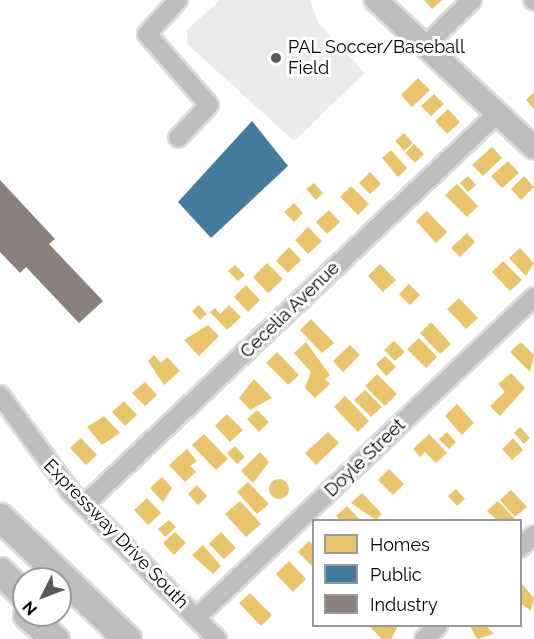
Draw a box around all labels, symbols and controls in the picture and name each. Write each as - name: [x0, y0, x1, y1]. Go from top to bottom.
- place label: PAL Soccer/Baseball Field: [288, 37, 465, 80]
- marker: PAL Soccer/Baseball Field: [269, 51, 283, 65]
- street label: Cecelia Avenue: [236, 257, 344, 363]
- street label: Doyle Street: [320, 414, 410, 502]
- street label: Expressway Drive South: [39, 455, 193, 613]
- legend: [312, 519, 522, 627]
- text: Homes: [370, 534, 430, 555]
- text: Public: [370, 564, 422, 585]
- north arrow: [12, 567, 72, 627]
- text: Industry: [370, 594, 438, 615]
- text: N: [19, 597, 41, 619]

